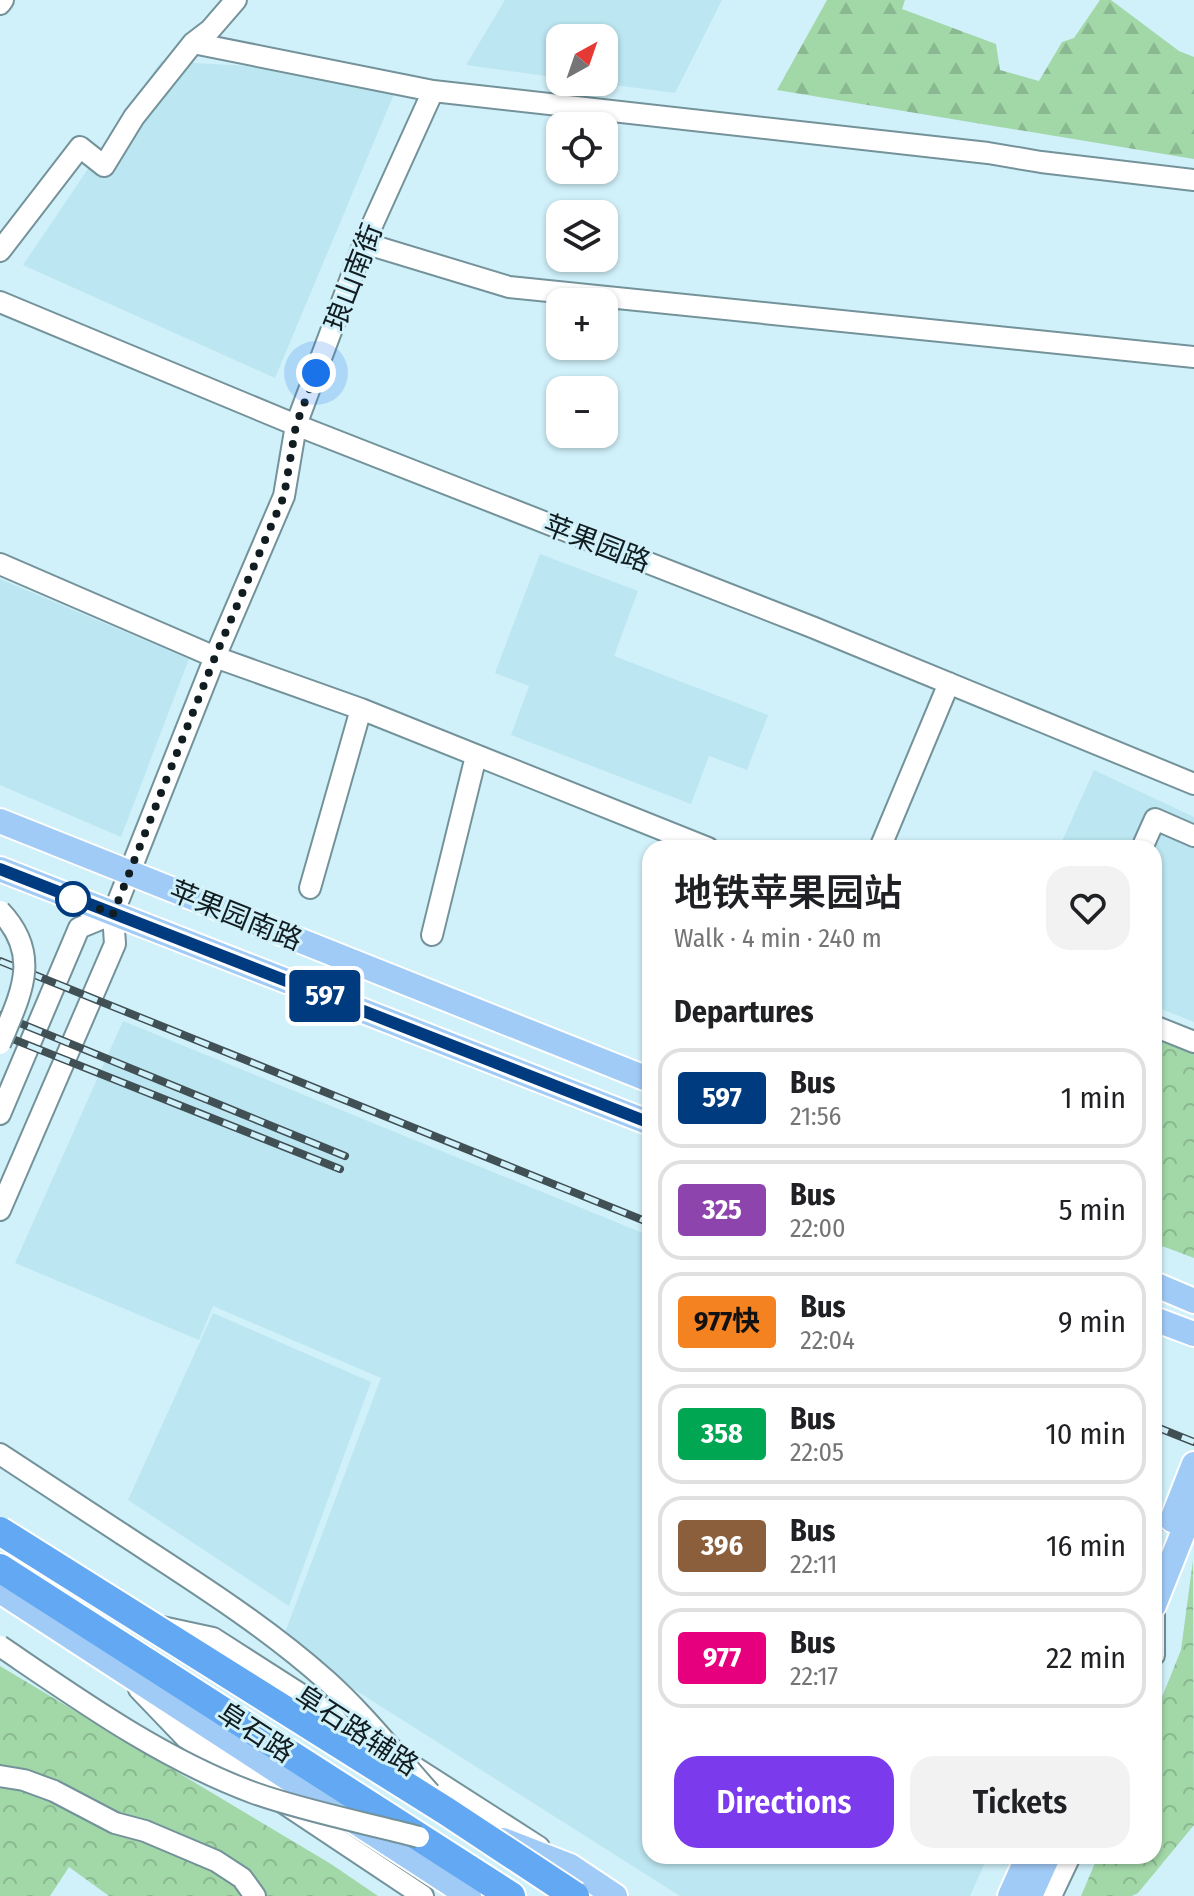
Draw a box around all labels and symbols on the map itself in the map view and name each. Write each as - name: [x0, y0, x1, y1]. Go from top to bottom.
- north arrow: [546, 24, 618, 96]
- street label: 琅山南街: [318, 219, 389, 335]
- your location: [296, 353, 336, 393]
- street label: 苹果园路: [539, 508, 655, 579]
- street label: 苹果园南路: [165, 874, 307, 957]
- unlabelled marker: [56, 882, 90, 916]
- line badge: 597: [279, 970, 371, 1022]
- street label: 阜石路辅路: [289, 1678, 424, 1782]
- street label: 阜石路: [212, 1696, 300, 1769]

